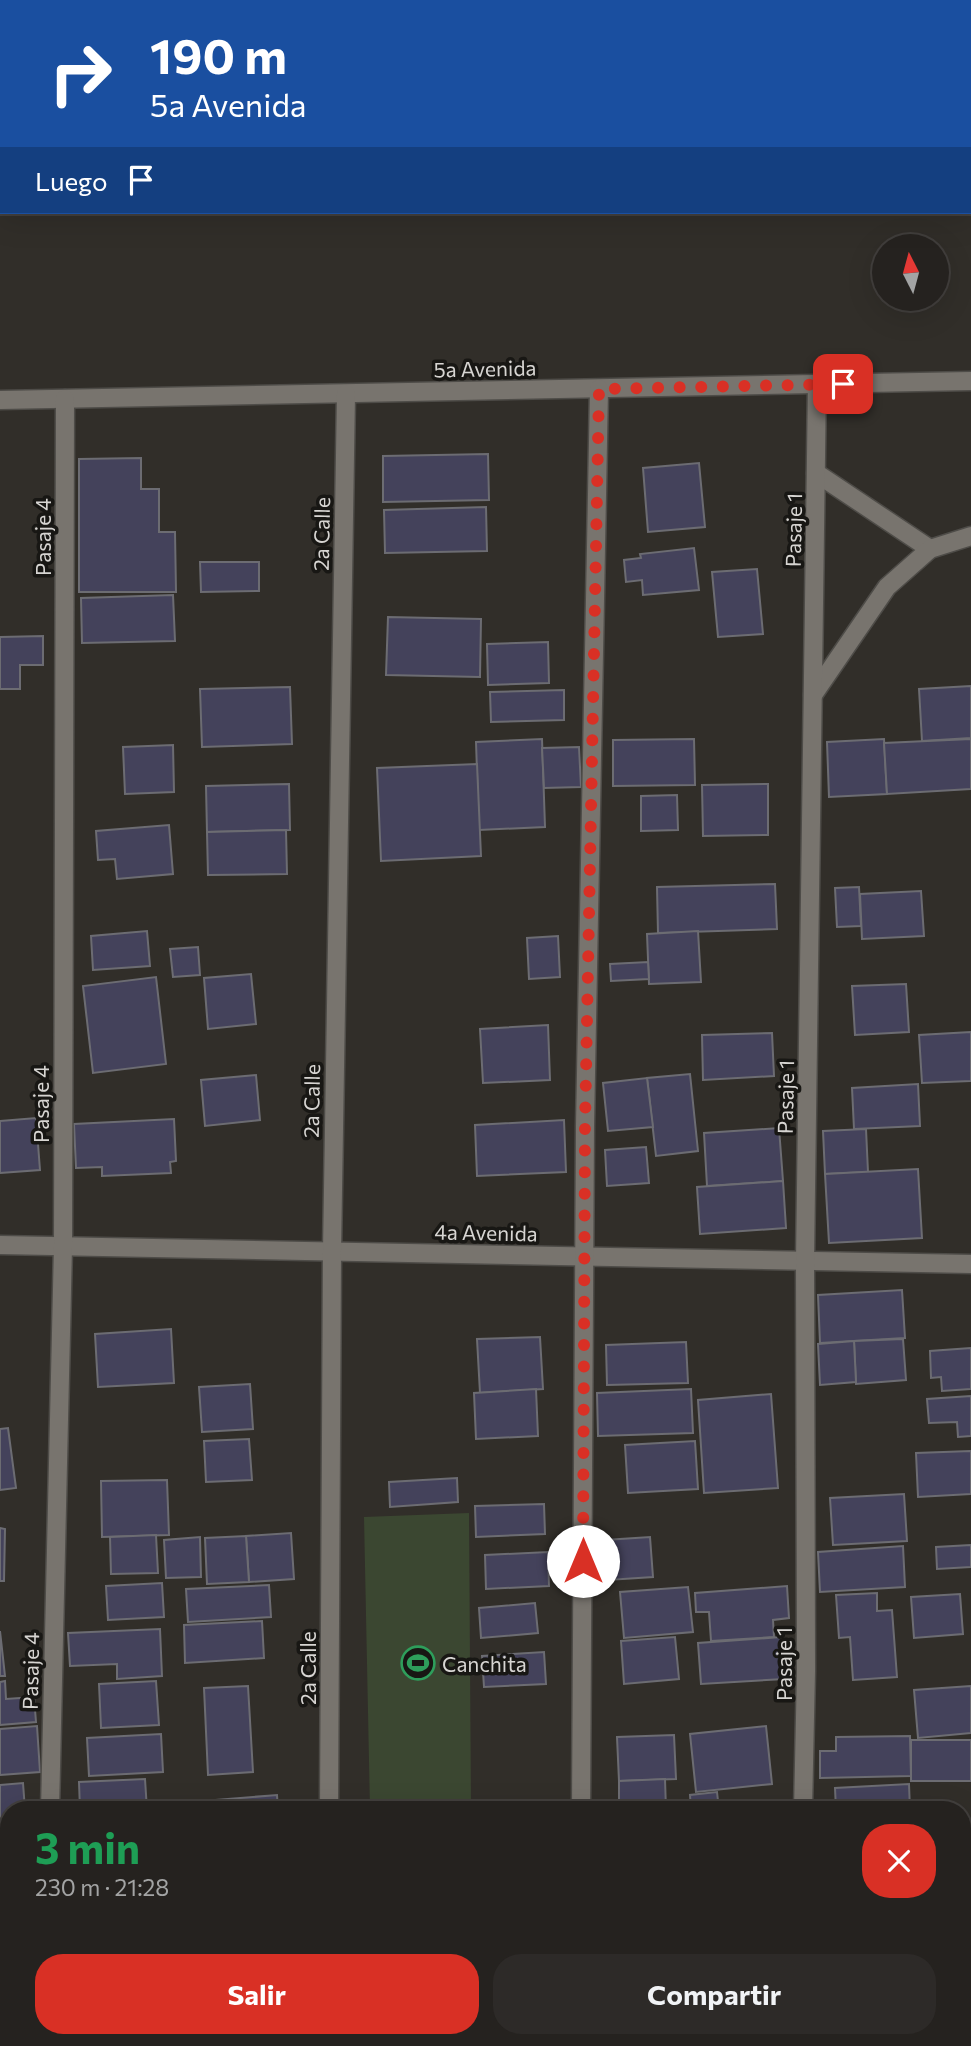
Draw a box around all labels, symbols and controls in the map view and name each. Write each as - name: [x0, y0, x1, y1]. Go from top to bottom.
- text: 190 m: [150, 24, 287, 84]
- icon: right: [35, 28, 126, 119]
- text: 5a Avenida: [150, 84, 307, 124]
- icon: arrive: [122, 161, 160, 199]
- text: Luego: [35, 165, 108, 196]
- north arrow: [872, 234, 948, 312]
- map controls: [872, 234, 949, 311]
- pin: [813, 354, 873, 414]
- street label: 5a Avenida: [433, 355, 537, 381]
- icon: arrive: [824, 365, 862, 403]
- street label: Pasaje 1: [780, 493, 806, 567]
- street label: 2a Calle: [308, 497, 334, 571]
- street label: Pasaje 4: [30, 498, 55, 576]
- street label: Pasaje 1: [772, 1060, 798, 1134]
- street label: 2a Calle: [298, 1064, 324, 1138]
- street label: Pasaje 4: [28, 1065, 53, 1143]
- street label: 4a Avenida: [434, 1219, 538, 1245]
- position arrow: [546, 1524, 620, 1598]
- street label: Pasaje 1: [771, 1627, 796, 1701]
- street label: 2a Calle: [295, 1631, 320, 1705]
- street label: Pasaje 4: [17, 1632, 43, 1710]
- sports icon: Canchita: [399, 1644, 437, 1682]
- place label: Canchita: [442, 1651, 527, 1676]
- text: 3 min: [35, 1821, 140, 1873]
- button: close: [862, 1824, 936, 1898]
- text: 230 m · 21:28: [35, 1873, 169, 1901]
- button: Salir: [35, 1954, 479, 2034]
- button: Compartir: [493, 1954, 936, 2034]

